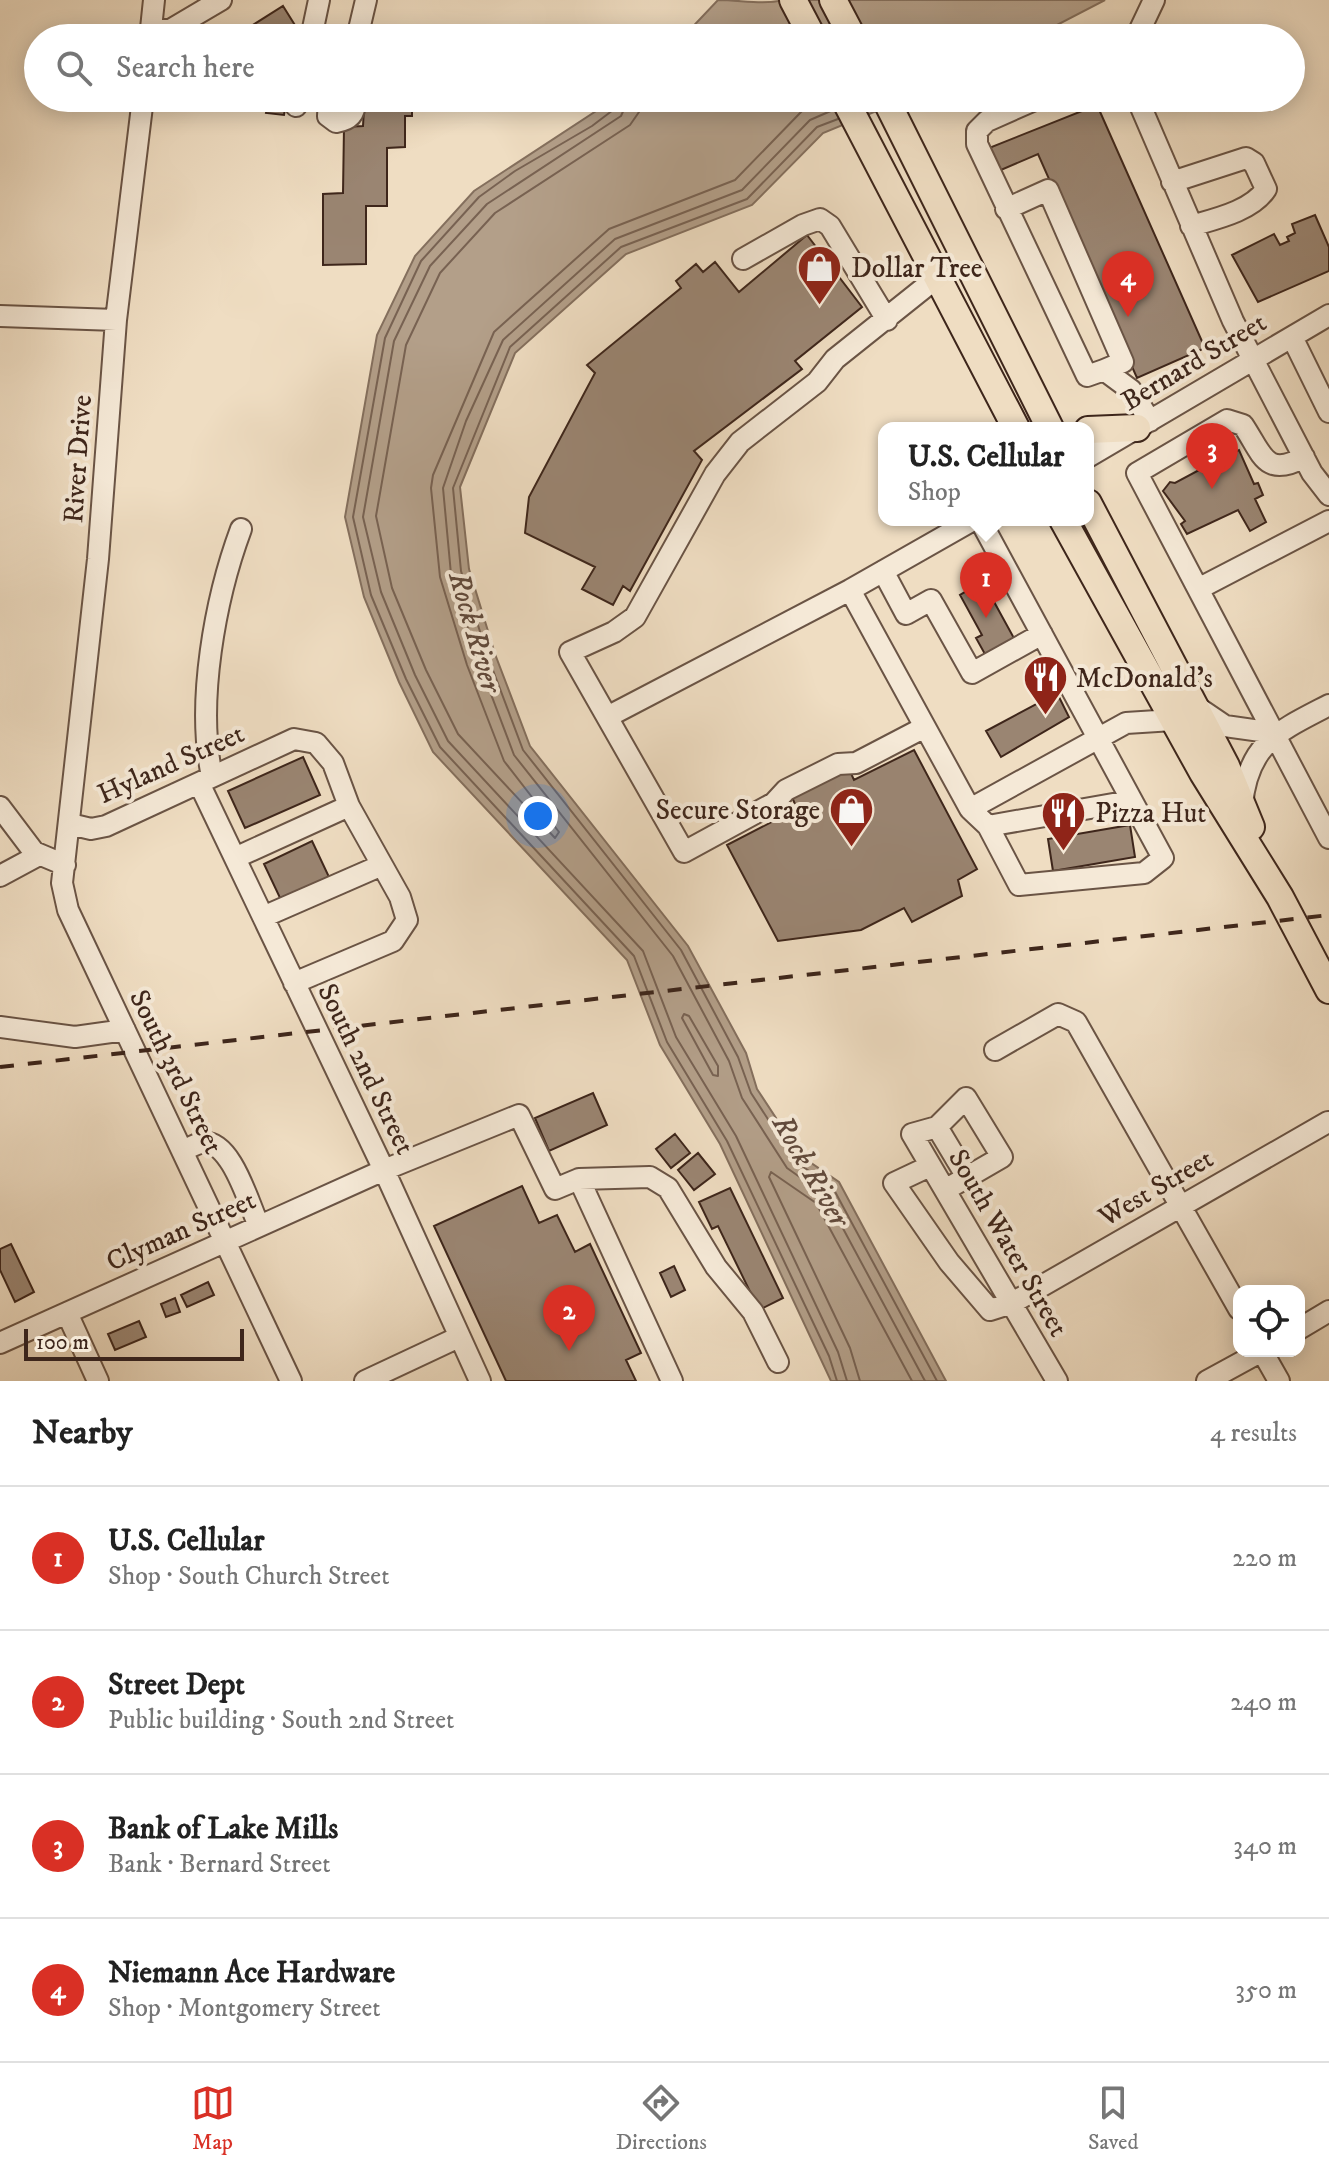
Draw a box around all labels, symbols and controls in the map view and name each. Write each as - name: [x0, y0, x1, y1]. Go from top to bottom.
- search box: [24, 24, 1305, 112]
- icon: search: [52, 46, 96, 90]
- text: Search here: [116, 50, 255, 87]
- shop icon: Dollar Tree: [796, 244, 844, 307]
- place label: Dollar Tree: [851, 251, 982, 286]
- pin: 4: [1102, 251, 1154, 317]
- street label: Bernard Street: [1115, 305, 1273, 419]
- street label: River Drive: [56, 394, 100, 524]
- popup: [878, 422, 1094, 526]
- pin: 3: [1186, 423, 1238, 489]
- text: U.S. Cellular: [908, 439, 1064, 476]
- text: Shop: [908, 476, 961, 509]
- pin: 1: [960, 552, 1012, 618]
- water label: Rock River: [439, 567, 509, 699]
- restaurant icon: McDonald's: [1021, 654, 1069, 717]
- place label: McDonald's: [1076, 661, 1213, 696]
- street label: Hyland Street: [92, 716, 250, 812]
- shop icon: Secure Storage: [827, 786, 875, 849]
- restaurant icon: Pizza Hut: [1040, 789, 1088, 852]
- place label: Secure Storage: [655, 793, 820, 828]
- your location: [518, 796, 558, 836]
- place label: Pizza Hut: [1095, 796, 1206, 831]
- street label: South 2nd Street: [310, 978, 423, 1160]
- street label: South 3rd Street: [121, 984, 231, 1160]
- water label: Rock River: [763, 1107, 858, 1236]
- street label: West Street: [1092, 1141, 1220, 1235]
- street label: South Water Street: [940, 1143, 1076, 1343]
- street label: Clyman Street: [101, 1183, 261, 1279]
- pin: 2: [543, 1285, 595, 1351]
- map controls: [1233, 1285, 1305, 1357]
- button: locate: [1233, 1285, 1305, 1357]
- scale bar: [24, 1325, 244, 1361]
- text: 100 m: [36, 1329, 89, 1356]
- text: Nearby: [32, 1412, 133, 1454]
- text: 4 results: [1210, 1417, 1297, 1450]
- text: U.S. Cellular: [108, 1523, 264, 1560]
- text: 1: [53, 1542, 63, 1575]
- text: 220 m: [1232, 1542, 1297, 1575]
- text: Shop · South Church Street: [108, 1560, 389, 1593]
- text: Street Dept: [108, 1667, 245, 1704]
- text: 2: [52, 1686, 64, 1719]
- text: 240 m: [1230, 1686, 1297, 1719]
- text: Public building · South 2nd Street: [108, 1704, 454, 1737]
- text: Bank of Lake Mills: [108, 1811, 338, 1848]
- text: 3: [53, 1830, 63, 1863]
- text: 340 m: [1233, 1830, 1297, 1863]
- text: Bank · Bernard Street: [108, 1848, 331, 1881]
- text: Niemann Ace Hardware: [108, 1955, 395, 1992]
- text: 4: [51, 1974, 65, 2007]
- text: 350 m: [1235, 1974, 1297, 2007]
- text: Shop · Montgomery Street: [108, 1992, 381, 2025]
- tab: Map: [191, 2081, 235, 2156]
- tab: Directions: [616, 2081, 707, 2156]
- tab: Saved: [1088, 2081, 1138, 2156]

